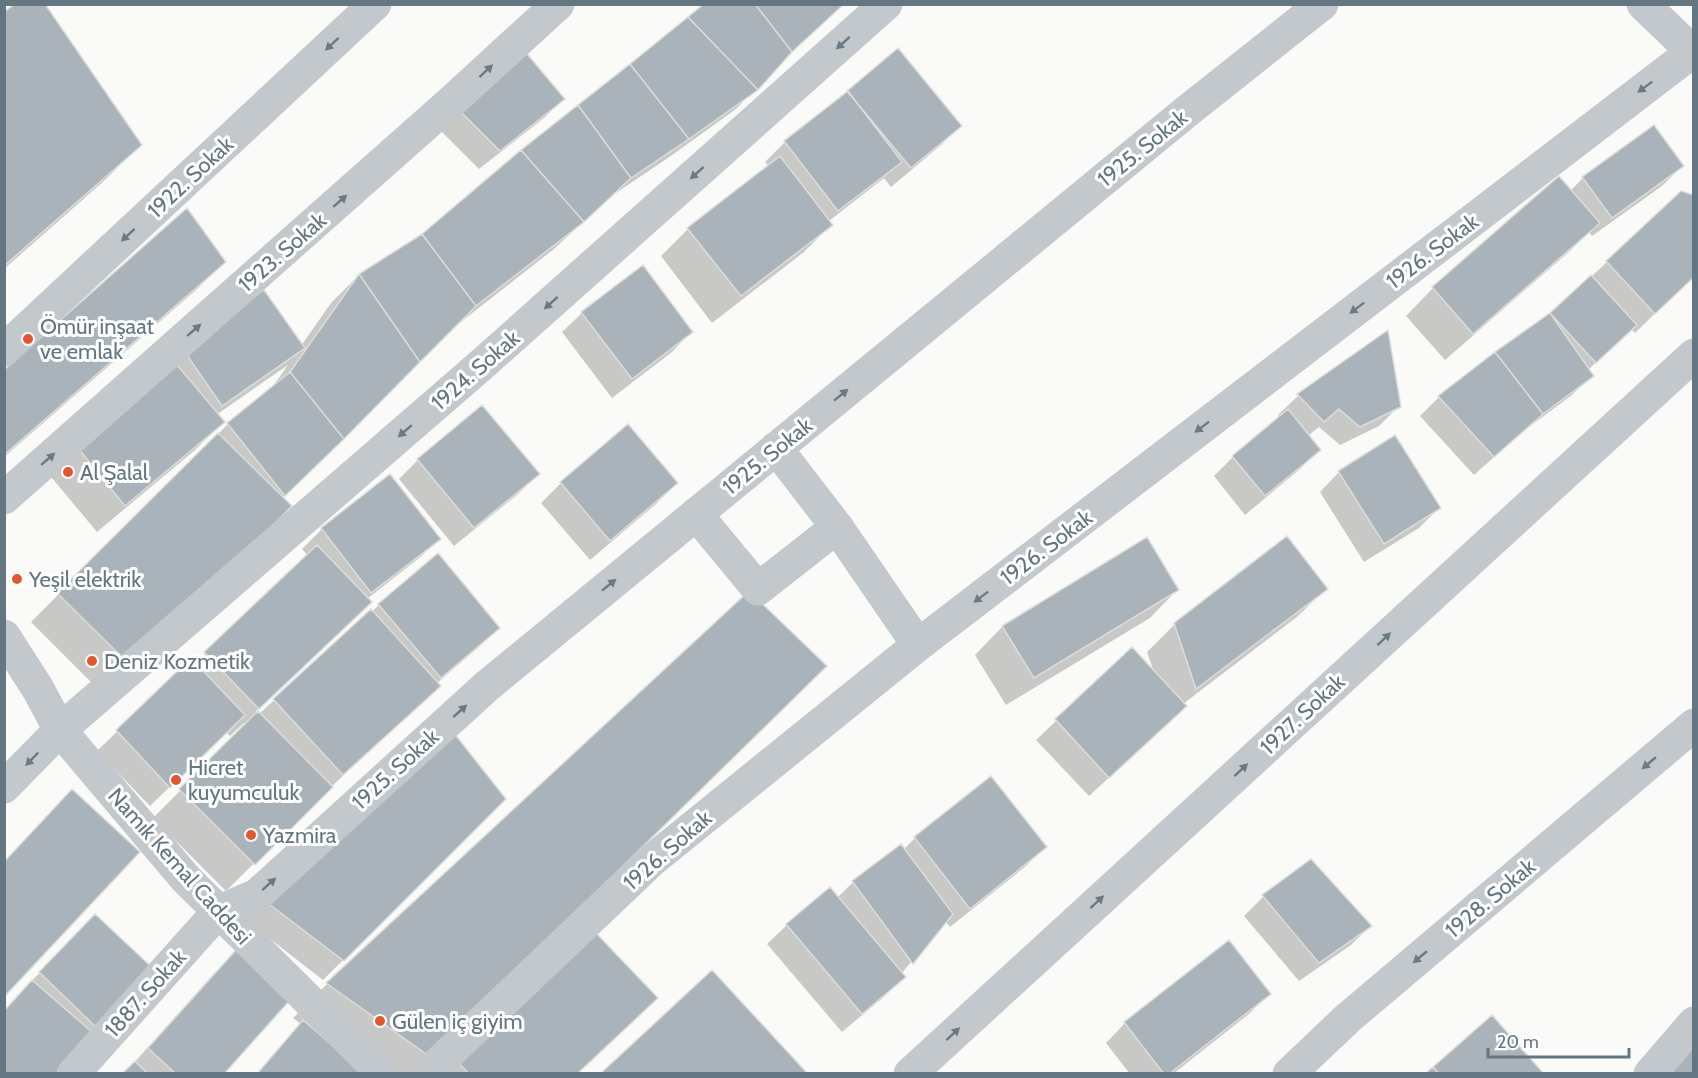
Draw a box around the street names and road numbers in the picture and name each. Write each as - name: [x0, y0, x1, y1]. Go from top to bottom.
- street label: 1925. Sokak: [1092, 104, 1193, 193]
- street label: 1922. Sokak: [142, 131, 239, 224]
- street label: 1923. Sokak: [233, 207, 332, 298]
- street label: 1926. Sokak: [1381, 208, 1484, 295]
- street label: 1924. Sokak: [426, 325, 525, 416]
- street label: 1925. Sokak: [717, 412, 818, 501]
- street label: 1926. Sokak: [995, 504, 1098, 591]
- street label: 1927. Sokak: [1254, 668, 1350, 760]
- street label: 1925. Sokak: [346, 723, 445, 815]
- street label: Namık Kemal Caddesi: [102, 783, 257, 950]
- street label: 1926. Sokak: [618, 805, 717, 896]
- street label: 1928. Sokak: [1440, 853, 1541, 944]
- street label: 1887. Sokak: [99, 944, 192, 1043]

